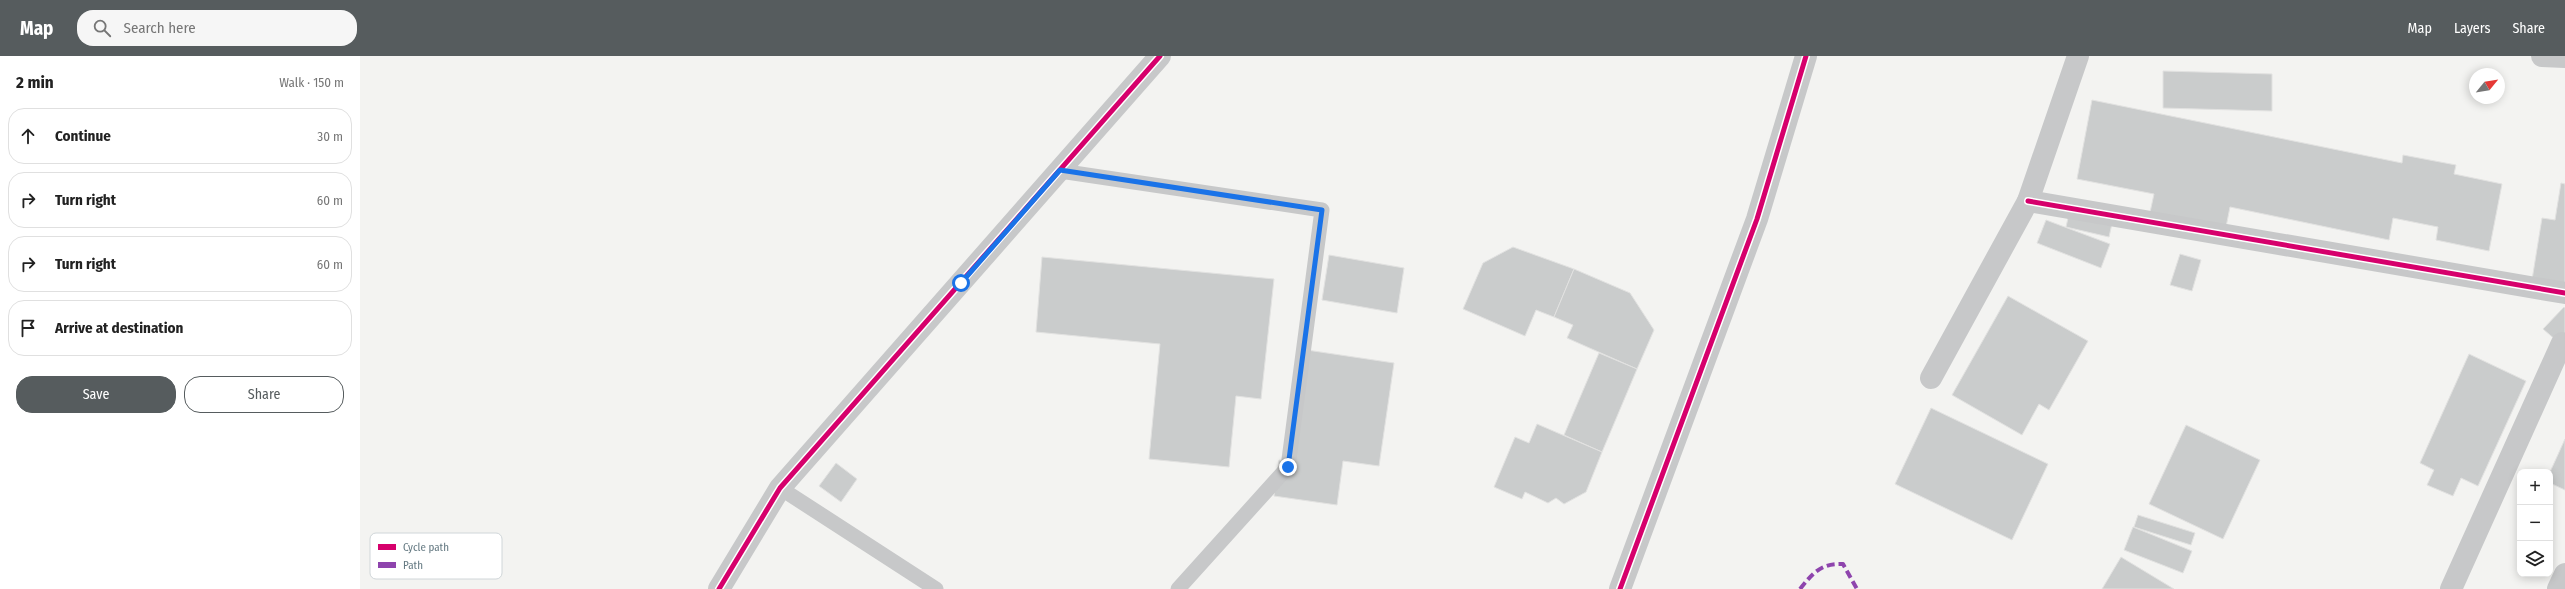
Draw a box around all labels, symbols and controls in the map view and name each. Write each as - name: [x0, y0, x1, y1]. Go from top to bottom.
- search box: [77, 10, 357, 46]
- text: Map: [20, 17, 53, 40]
- icon: search: [91, 17, 113, 39]
- text: Search here: [123, 19, 196, 37]
- text: Map: [2408, 20, 2432, 37]
- text: Layers: [2454, 20, 2490, 37]
- text: Share: [2512, 20, 2545, 37]
- north arrow: [2469, 68, 2505, 104]
- text: 2 min: [16, 72, 54, 93]
- text: Walk · 150 m: [279, 75, 344, 90]
- icon: ahead: [17, 125, 39, 147]
- text: Continue: [55, 127, 111, 145]
- text: 30 m: [317, 129, 343, 144]
- icon: right: [17, 189, 39, 211]
- text: Turn right: [55, 191, 116, 209]
- text: 60 m: [317, 193, 343, 208]
- icon: right: [17, 253, 39, 275]
- text: Turn right: [55, 255, 116, 273]
- text: 60 m: [317, 257, 343, 272]
- route start: [952, 274, 970, 292]
- icon: arrive: [17, 317, 39, 339]
- text: Arrive at destination: [55, 319, 183, 337]
- button: Save: [16, 376, 176, 413]
- button: Share: [184, 376, 344, 413]
- route end: [1279, 458, 1297, 476]
- map controls: [2517, 469, 2553, 577]
- button: +: [2517, 469, 2553, 505]
- button: −: [2517, 505, 2553, 541]
- legend: [370, 533, 502, 579]
- text: Cycle path: [403, 541, 449, 554]
- button: layers: [2517, 541, 2553, 577]
- text: Path: [403, 559, 423, 572]

